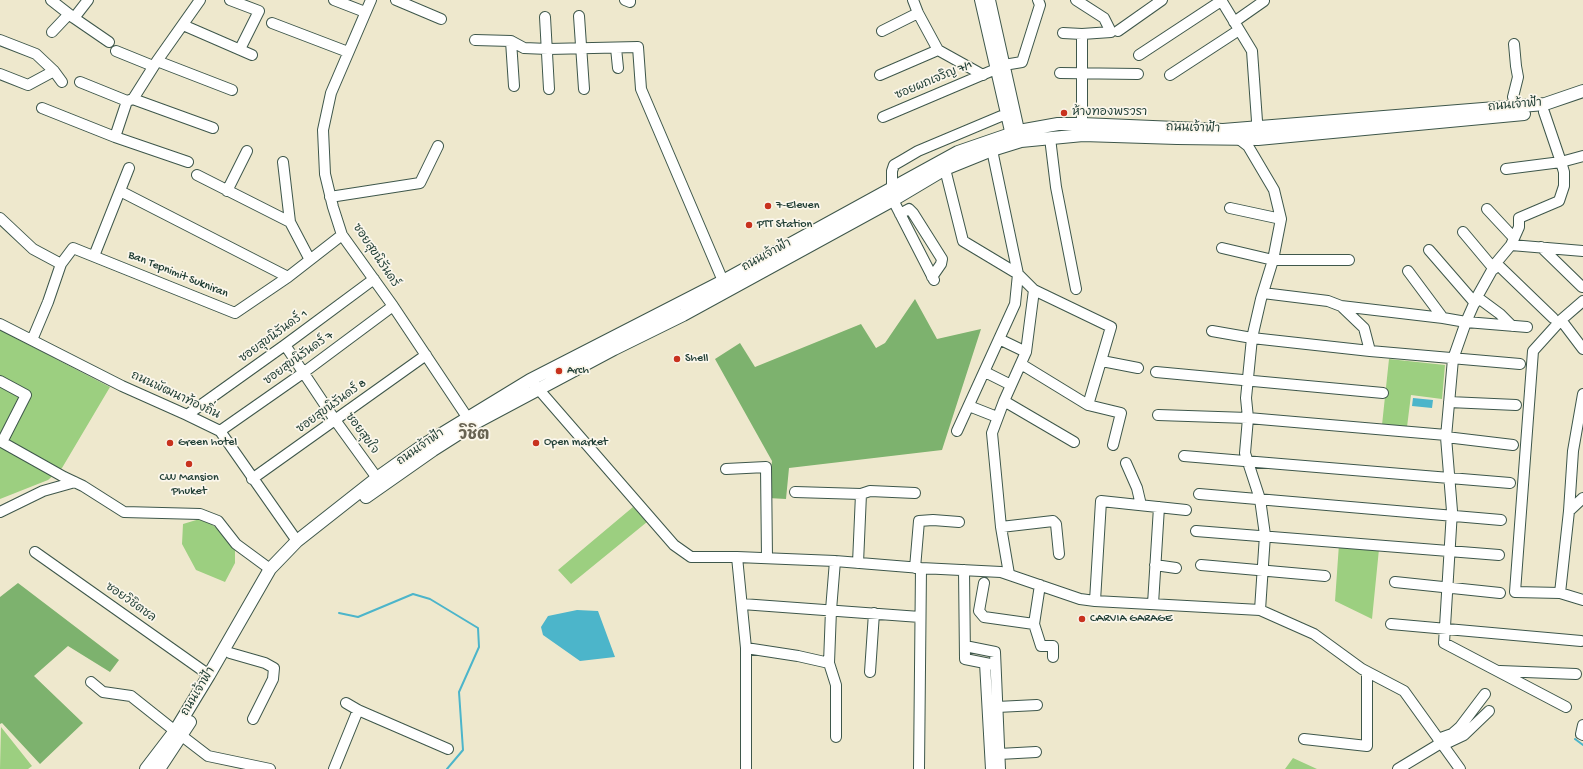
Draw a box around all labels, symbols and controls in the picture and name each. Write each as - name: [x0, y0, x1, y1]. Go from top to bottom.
- street label: ซอยผถเจริญ 7/1: [893, 58, 975, 104]
- street label: ถนนเจ้าฟ้า: [1487, 96, 1543, 116]
- place label: ห้างทองพรวรา: [1072, 106, 1147, 120]
- marker: ห้างทองพรวรา: [1059, 108, 1069, 118]
- street label: ถนนเจ้าฟ้า: [1166, 121, 1220, 137]
- place label: 7-Eleven: [776, 199, 820, 213]
- marker: 7-Eleven: [763, 201, 773, 211]
- place label: PTT Station: [757, 218, 812, 232]
- marker: PTT Station: [744, 220, 754, 230]
- street label: ซอยสุขนิรันดร์: [348, 222, 402, 290]
- street label: ถนนเจ้าฟ้า: [740, 237, 794, 275]
- street label: Ban Tepnimit Sukniran: [126, 248, 230, 302]
- street label: ซอยสุขนิรันดร์ 1: [237, 307, 311, 367]
- street label: ซอยสุขนิรันดร์ 7: [261, 329, 337, 389]
- place label: Shell: [685, 352, 708, 366]
- marker: Shell: [672, 354, 682, 364]
- place label: Arch: [567, 364, 589, 378]
- marker: Arch: [554, 366, 564, 376]
- street label: ถนนพัฒนาท้องถิ่น: [128, 369, 222, 423]
- street label: ซอยสุขนิรันดร์ 8: [294, 377, 370, 437]
- street label: ซอยสุขใจ: [341, 411, 381, 457]
- street label: ถนนเจ้าฟ้า: [395, 427, 447, 469]
- district label: วิชิต: [459, 427, 489, 447]
- place label: Green hotel: [178, 436, 237, 450]
- place label: Open market: [544, 436, 608, 450]
- marker: Green hotel: [165, 438, 175, 448]
- marker: Open market: [531, 438, 541, 448]
- marker: CW Mansion Phuket: [184, 459, 194, 469]
- place label: CW Mansion Phuket: [159, 471, 219, 499]
- street label: ซอยวิชิตชล: [102, 580, 158, 626]
- place label: CARVIA GARAGE: [1090, 612, 1172, 626]
- marker: CARVIA GARAGE: [1077, 614, 1087, 624]
- street label: ถนนเจ้าฟ้า: [179, 665, 219, 719]

